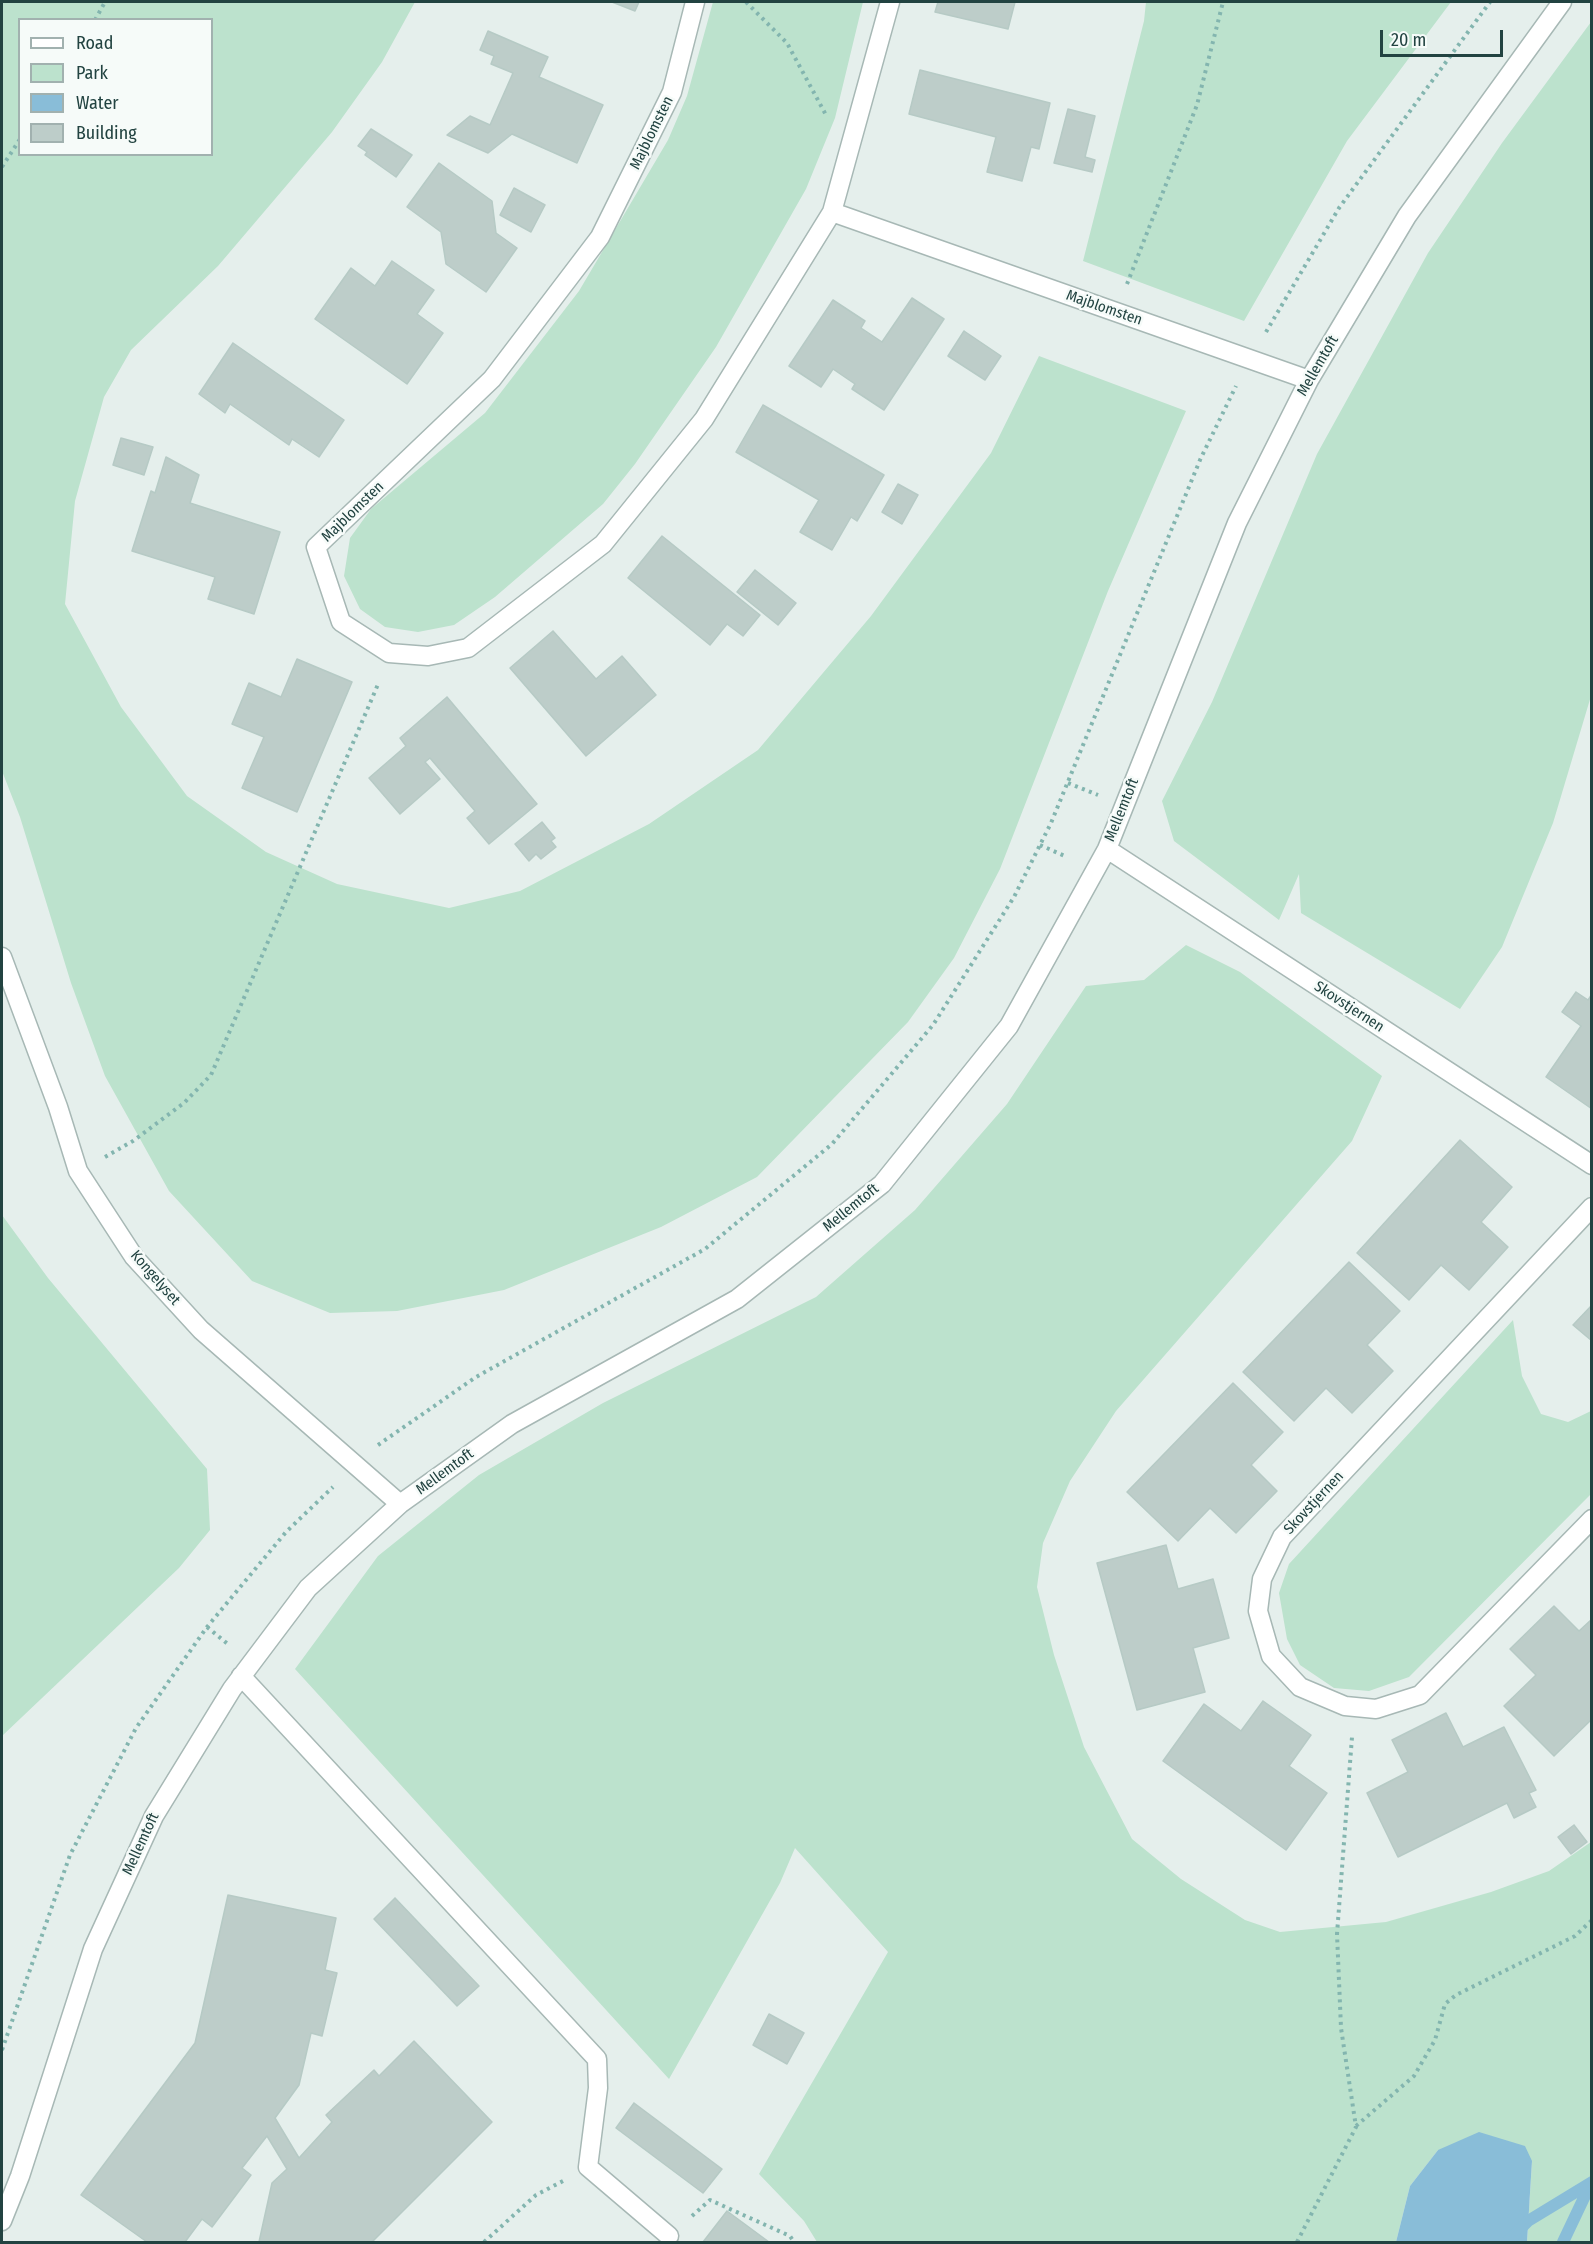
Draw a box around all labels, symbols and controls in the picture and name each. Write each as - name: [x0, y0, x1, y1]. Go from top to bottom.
- legend: [18, 18, 213, 156]
- scale bar: [1383, 18, 1506, 56]
- text: 20 m: [1391, 29, 1426, 51]
- text: Road: [76, 32, 113, 54]
- text: Park: [76, 62, 108, 84]
- text: Water: [76, 92, 119, 114]
- street label: Majblomsten: [627, 93, 677, 173]
- text: Building: [76, 122, 137, 144]
- street label: Majblomsten: [1064, 287, 1144, 329]
- street label: Mellemtoft: [1293, 333, 1343, 399]
- street label: Majblomsten: [318, 478, 388, 546]
- street label: Mellemtoft: [1101, 776, 1143, 844]
- street label: Skovstjernen: [1311, 978, 1387, 1036]
- street label: Mellemtoft: [819, 1180, 883, 1236]
- street label: Kongelyset: [126, 1247, 184, 1309]
- street label: Mellemtoft: [413, 1445, 477, 1499]
- street label: Skovstjernen: [1280, 1468, 1348, 1538]
- street label: Mellemtoft: [119, 1810, 163, 1878]

